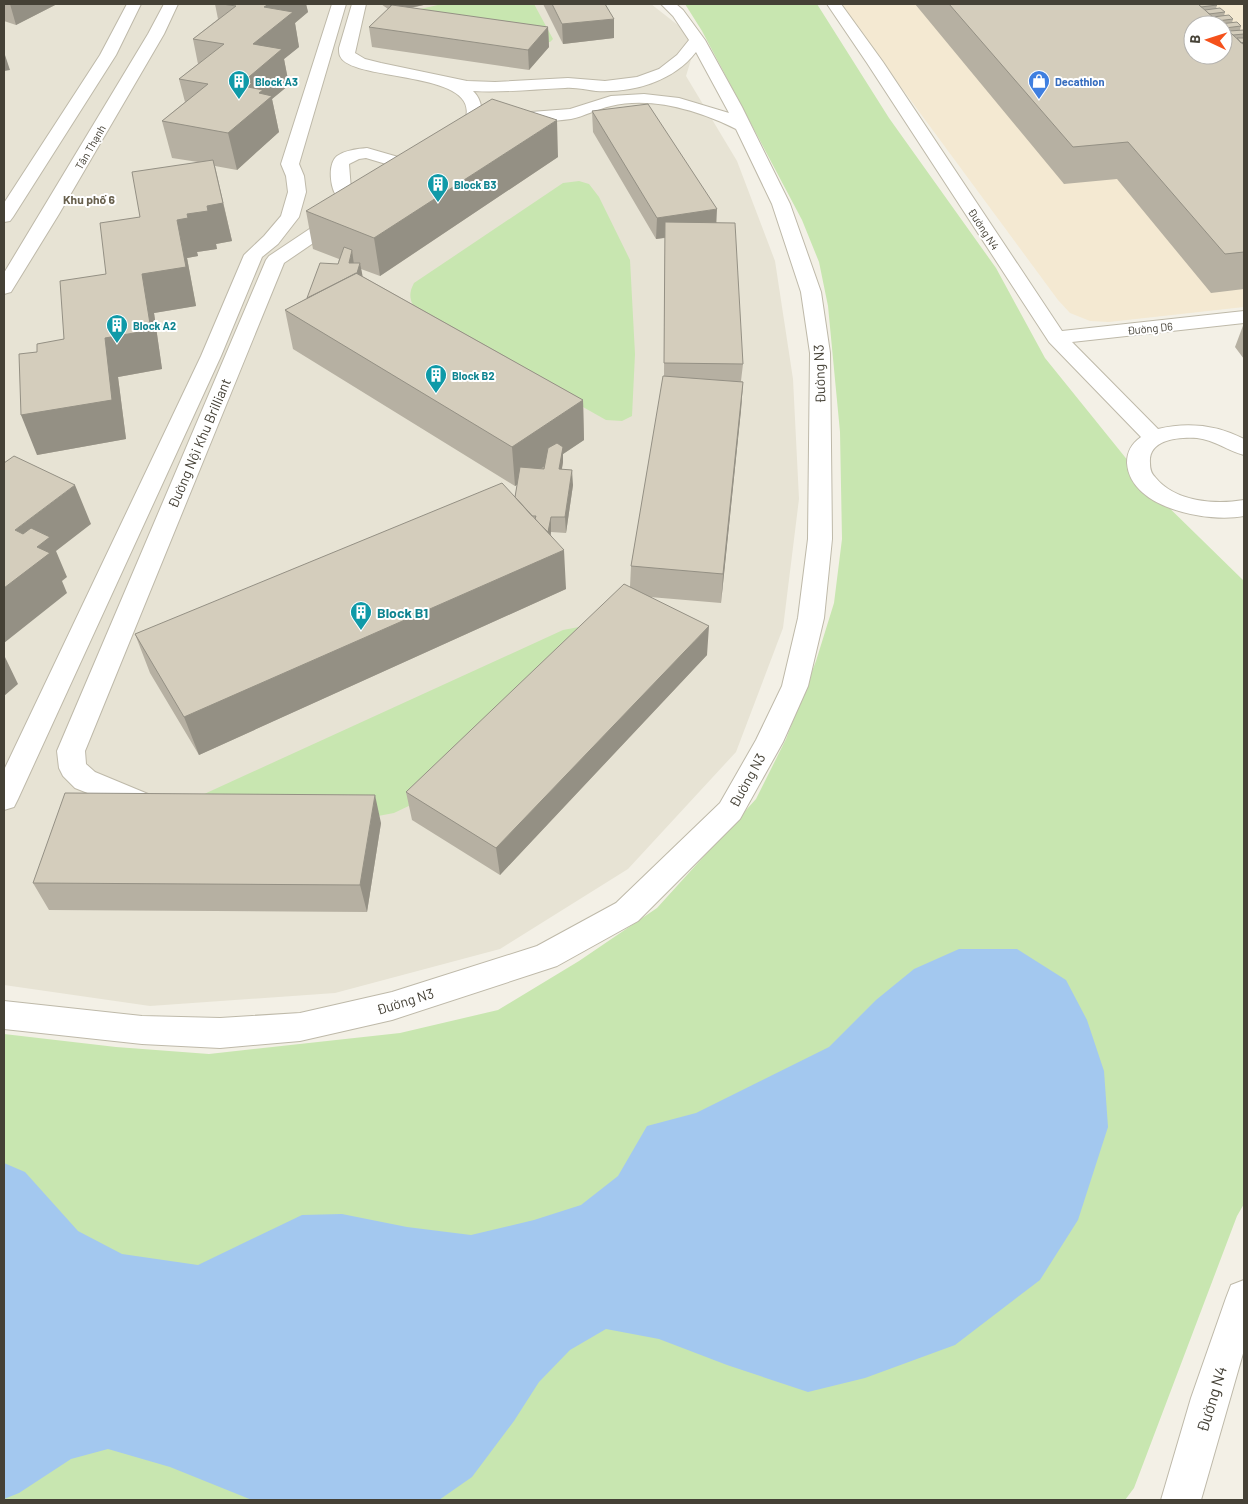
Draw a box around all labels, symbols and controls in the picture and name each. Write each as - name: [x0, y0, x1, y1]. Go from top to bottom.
- north arrow: [1183, 15, 1233, 65]
- text: B: [1186, 34, 1203, 44]
- building icon: Block A3: [227, 69, 251, 100]
- shop icon: Decathlon: [1027, 69, 1051, 100]
- place label: Block A3: [255, 75, 298, 88]
- place label: Decathlon: [1055, 75, 1104, 88]
- street label: Tân Thạnh: [72, 122, 108, 172]
- building icon: Block B3: [426, 172, 450, 203]
- place label: Block B3: [454, 178, 496, 191]
- district label: Khu phố 6: [63, 192, 115, 206]
- street label: Đường N4: [966, 206, 1002, 252]
- building icon: Block A2: [105, 313, 129, 344]
- place label: Block A2: [133, 319, 176, 332]
- street label: Đường D6: [1127, 319, 1174, 337]
- street label: Đường N3: [809, 344, 829, 404]
- building icon: Block B2: [424, 363, 448, 394]
- place label: Block B2: [452, 369, 495, 382]
- street label: Đường Nội Khu Brilliant: [164, 376, 234, 510]
- building icon: Block B1: [349, 600, 373, 631]
- place label: Block B1: [377, 604, 428, 621]
- street label: Đường N3: [725, 750, 769, 810]
- street label: Đường N3: [374, 984, 436, 1018]
- street label: Đường N4: [1192, 1364, 1230, 1434]

